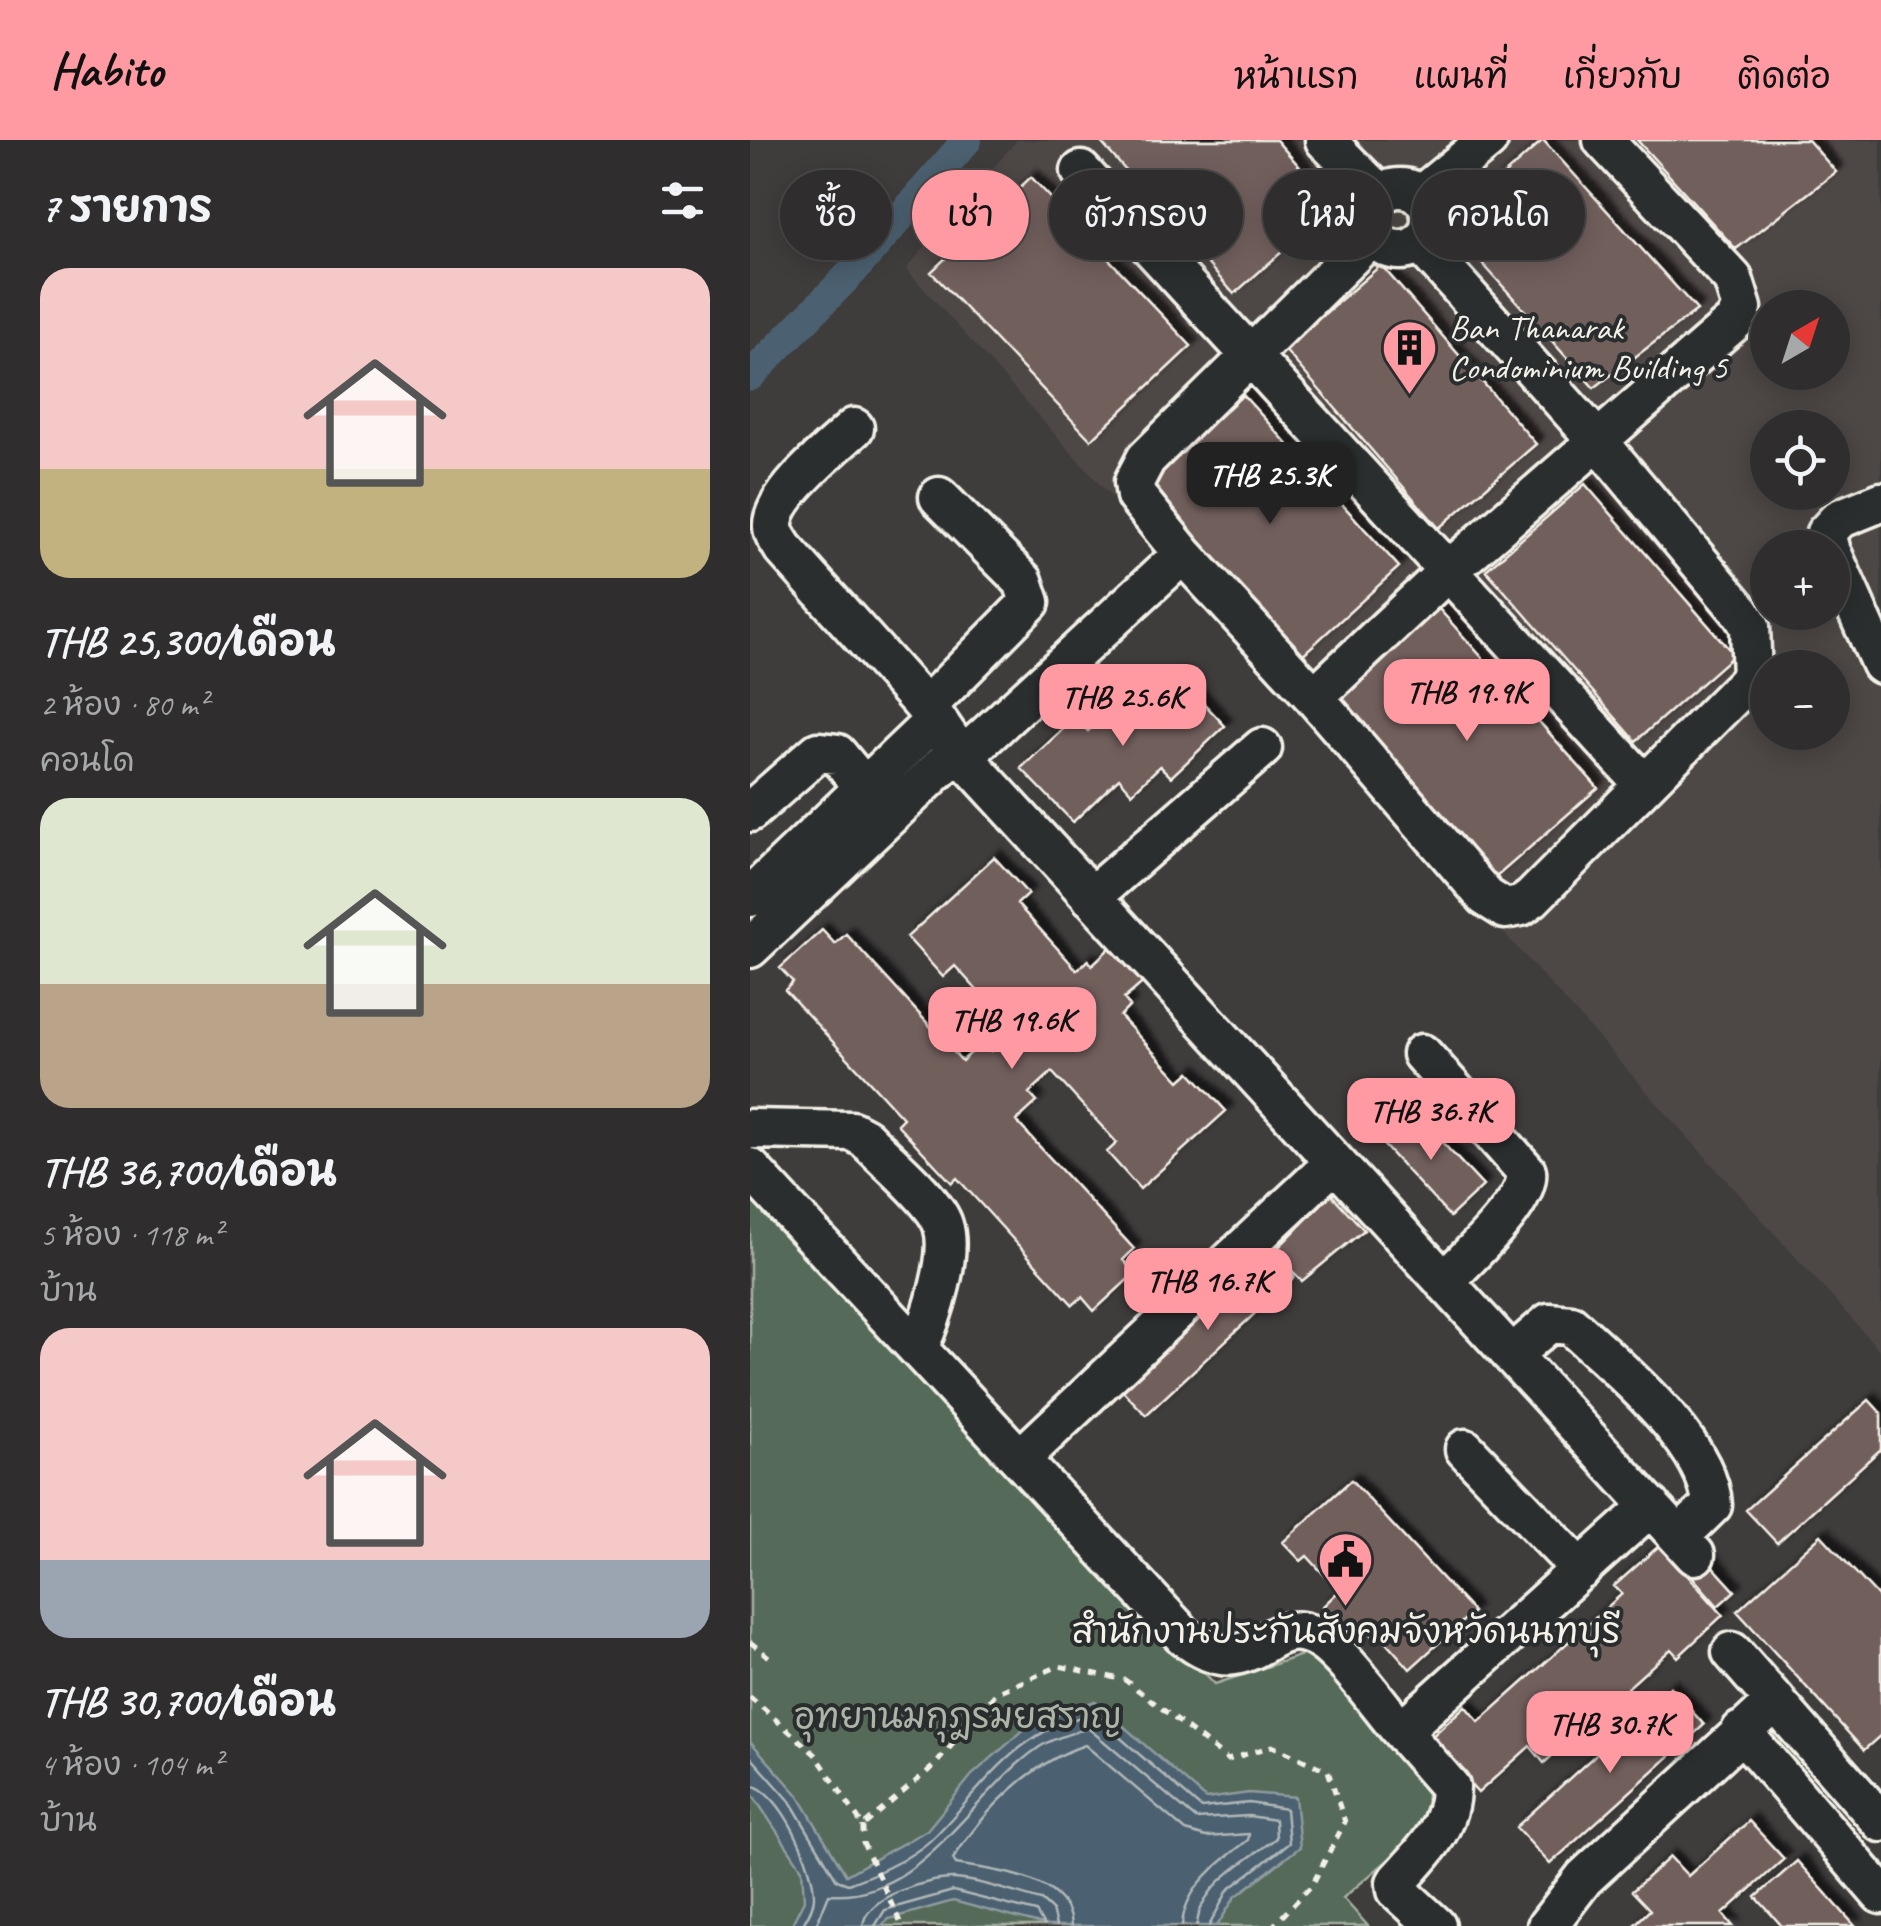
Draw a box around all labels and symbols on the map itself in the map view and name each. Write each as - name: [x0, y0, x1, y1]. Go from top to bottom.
- north arrow: [1750, 290, 1850, 390]
- place label: Ban Thanarak Condominium Building 5: [1449, 305, 1730, 390]
- building icon: Ban Thanarak Condominium Building 5: [1380, 317, 1440, 396]
- pin: THB 25.3K: [1156, 442, 1384, 527]
- pin: THB 19.9K: [1353, 659, 1581, 744]
- pin: THB 25.6K: [1009, 664, 1237, 749]
- pin: THB 19.6K: [898, 987, 1126, 1072]
- pin: THB 36.7K: [1317, 1078, 1545, 1163]
- pin: THB 16.7K: [1094, 1248, 1322, 1333]
- public building icon: สำนักงานประกันสังคมจังหวัดนนทบุรี: [1316, 1530, 1376, 1609]
- place label: สำนักงานประกันสังคมจังหวัดนนทบุรี: [1072, 1609, 1620, 1658]
- pin: THB 30.7K: [1496, 1691, 1724, 1776]
- park label: อุทยานมกุฎรมยสราญ: [794, 1694, 1122, 1743]

